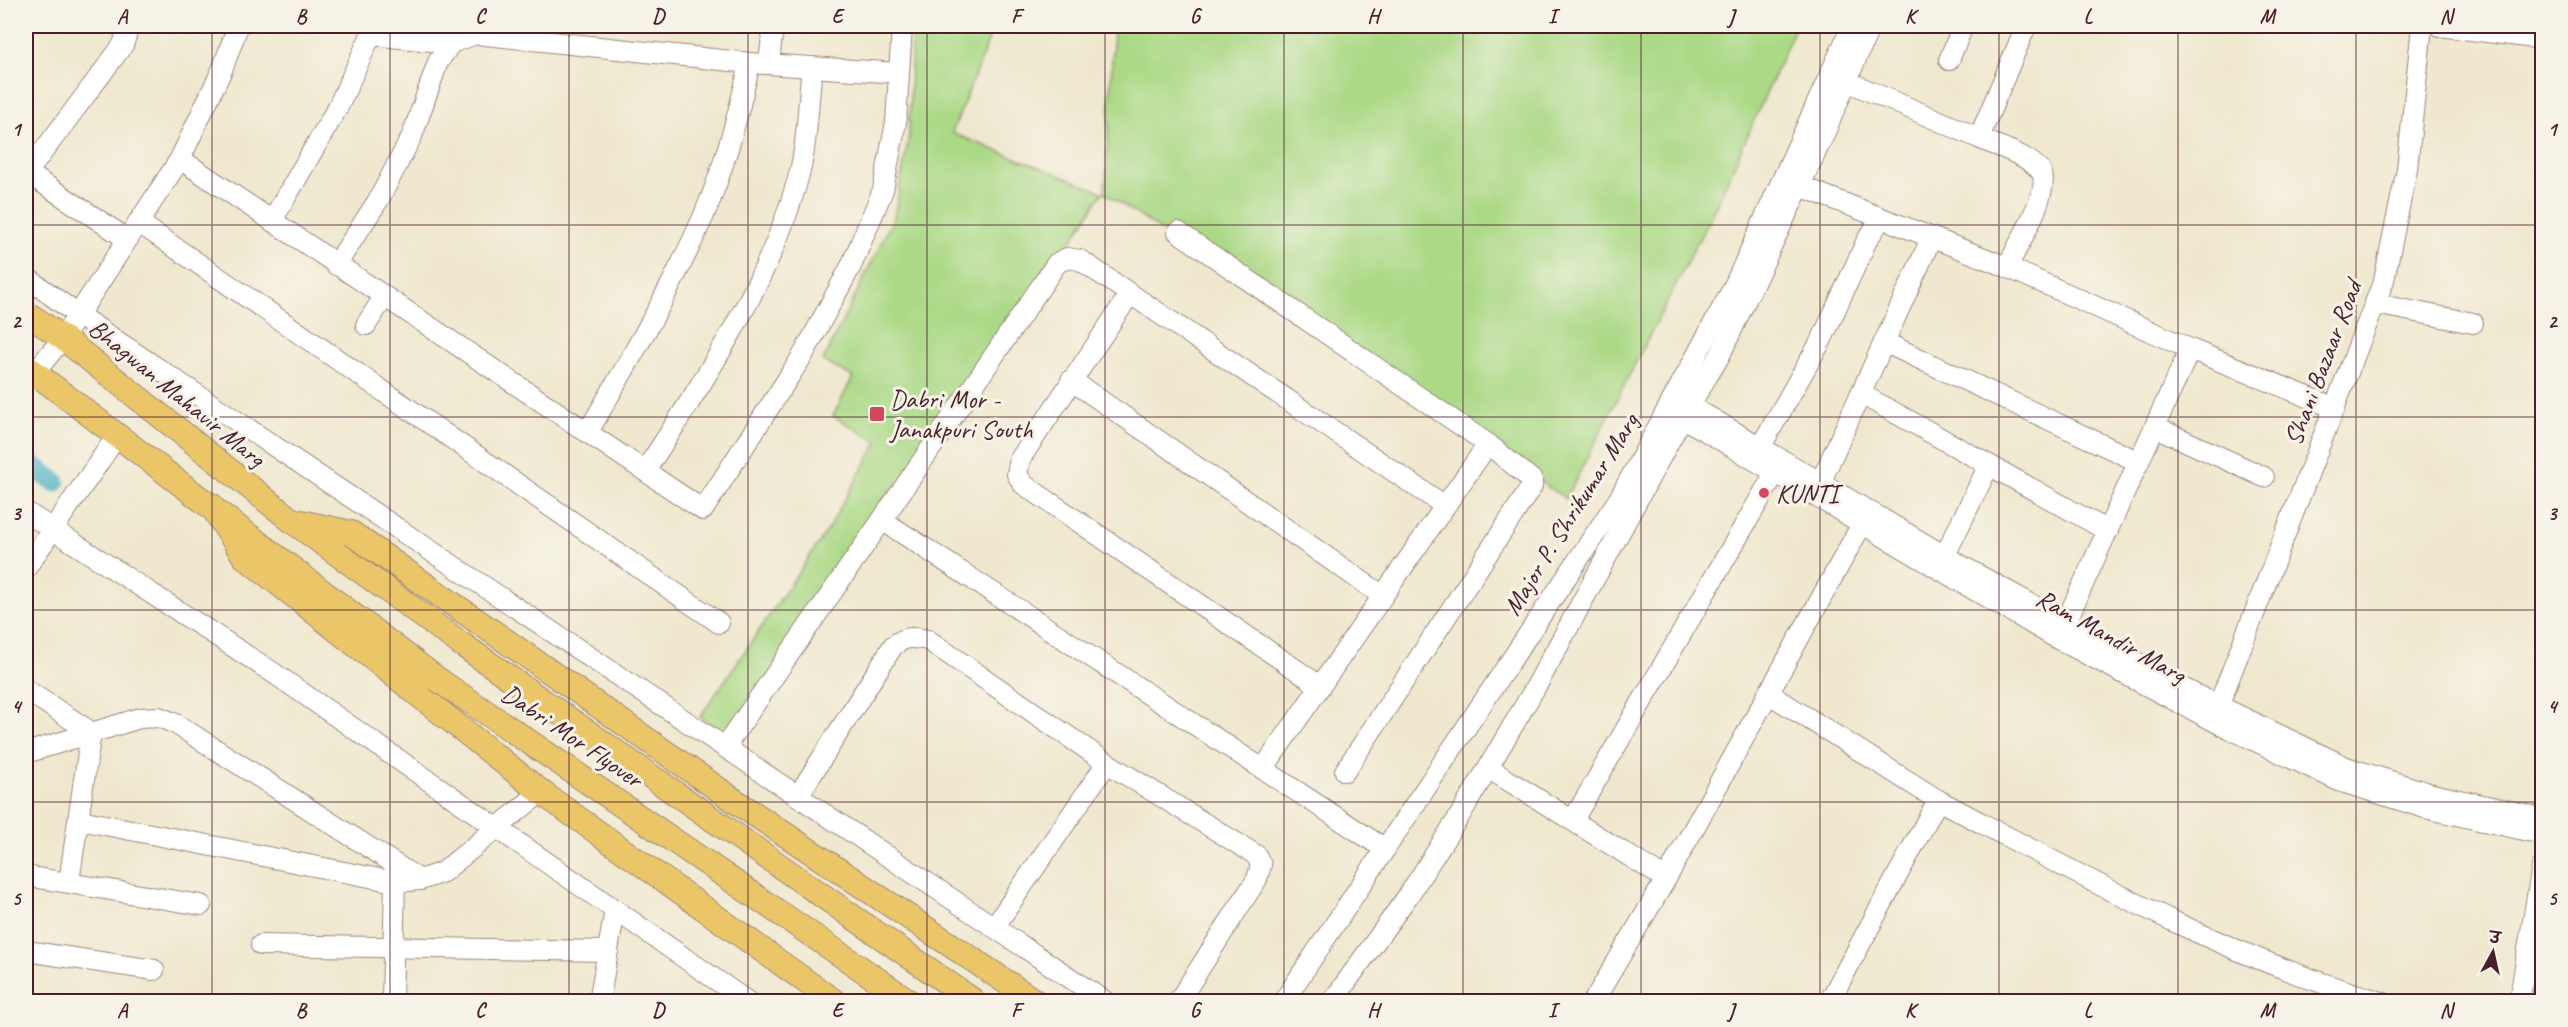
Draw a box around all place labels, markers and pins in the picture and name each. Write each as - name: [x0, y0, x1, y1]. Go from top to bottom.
- place label: Dabri Mor - Janakpuri South: [888, 383, 1034, 446]
- marker: Dabri Mor - Janakpuri South: [868, 405, 886, 423]
- place label: KUNTI: [1776, 477, 1844, 510]
- marker: KUNTI: [1757, 486, 1771, 500]

